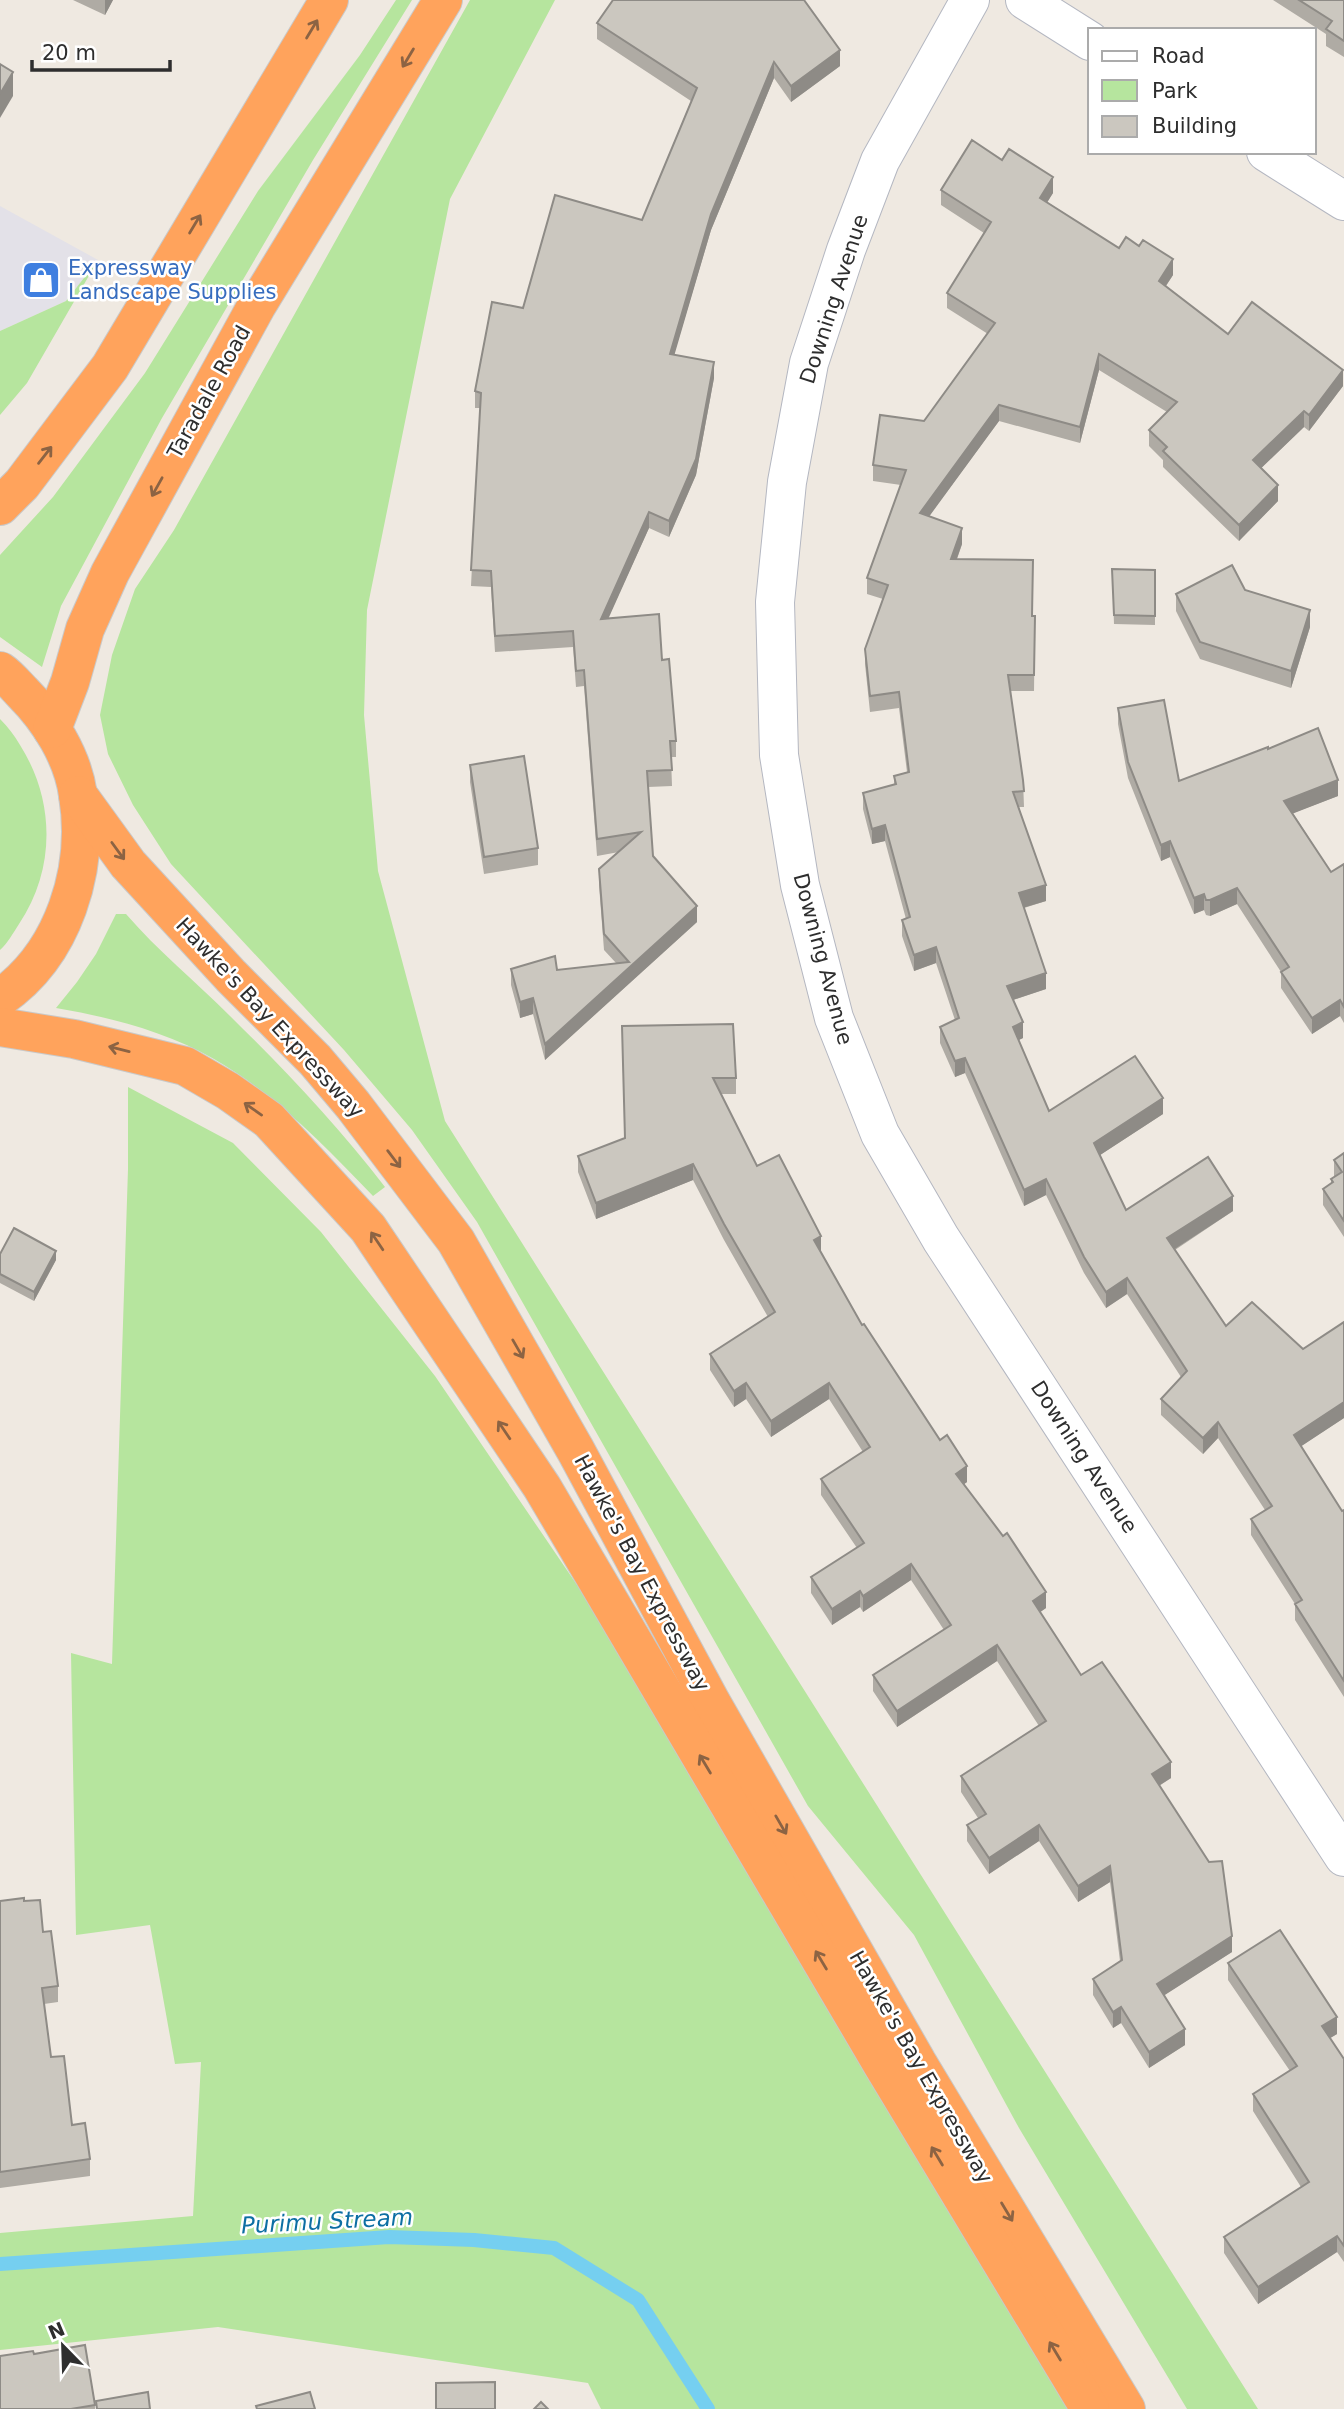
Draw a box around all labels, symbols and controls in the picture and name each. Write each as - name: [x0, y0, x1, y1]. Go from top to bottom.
- one-way arrow: [305, 19, 319, 39]
- scale bar: [32, 28, 170, 72]
- legend: [1088, 28, 1316, 154]
- text: 20 m: [42, 41, 96, 65]
- text: Road: [1152, 44, 1205, 68]
- one-way arrow: [400, 48, 414, 68]
- text: Park: [1152, 79, 1198, 103]
- text: Building: [1152, 114, 1237, 138]
- street label: Downing Avenue: [795, 211, 873, 387]
- one-way arrow: [188, 215, 202, 235]
- place label: Expressway Landscape Supplies: [68, 256, 276, 304]
- shop icon: Expressway Landscape Supplies: [20, 259, 62, 301]
- street label: Taradale Road: [162, 321, 255, 463]
- one-way arrow: [37, 446, 52, 464]
- one-way arrow: [150, 477, 164, 497]
- one-way arrow: [111, 841, 125, 860]
- street label: Downing Avenue: [789, 871, 857, 1047]
- street label: Hawke's Bay Expressway: [171, 913, 369, 1123]
- one-way arrow: [108, 1042, 130, 1055]
- one-way arrow: [244, 1102, 263, 1116]
- one-way arrow: [387, 1149, 402, 1168]
- one-way arrow: [370, 1232, 384, 1251]
- one-way arrow: [511, 1339, 525, 1359]
- street label: Downing Avenue: [1026, 1376, 1142, 1538]
- one-way arrow: [497, 1421, 511, 1440]
- street label: Hawke's Bay Expressway: [569, 1451, 715, 1695]
- one-way arrow: [698, 1755, 712, 1775]
- one-way arrow: [774, 1815, 788, 1835]
- street label: Hawke's Bay Expressway: [845, 1947, 997, 2187]
- one-way arrow: [814, 1951, 828, 1971]
- one-way arrow: [930, 2146, 944, 2166]
- one-way arrow: [1000, 2202, 1014, 2222]
- water label: Purimu Stream: [240, 2204, 414, 2238]
- north arrow: [28, 2311, 98, 2381]
- text: N: [45, 2317, 68, 2344]
- one-way arrow: [1047, 2341, 1061, 2361]

